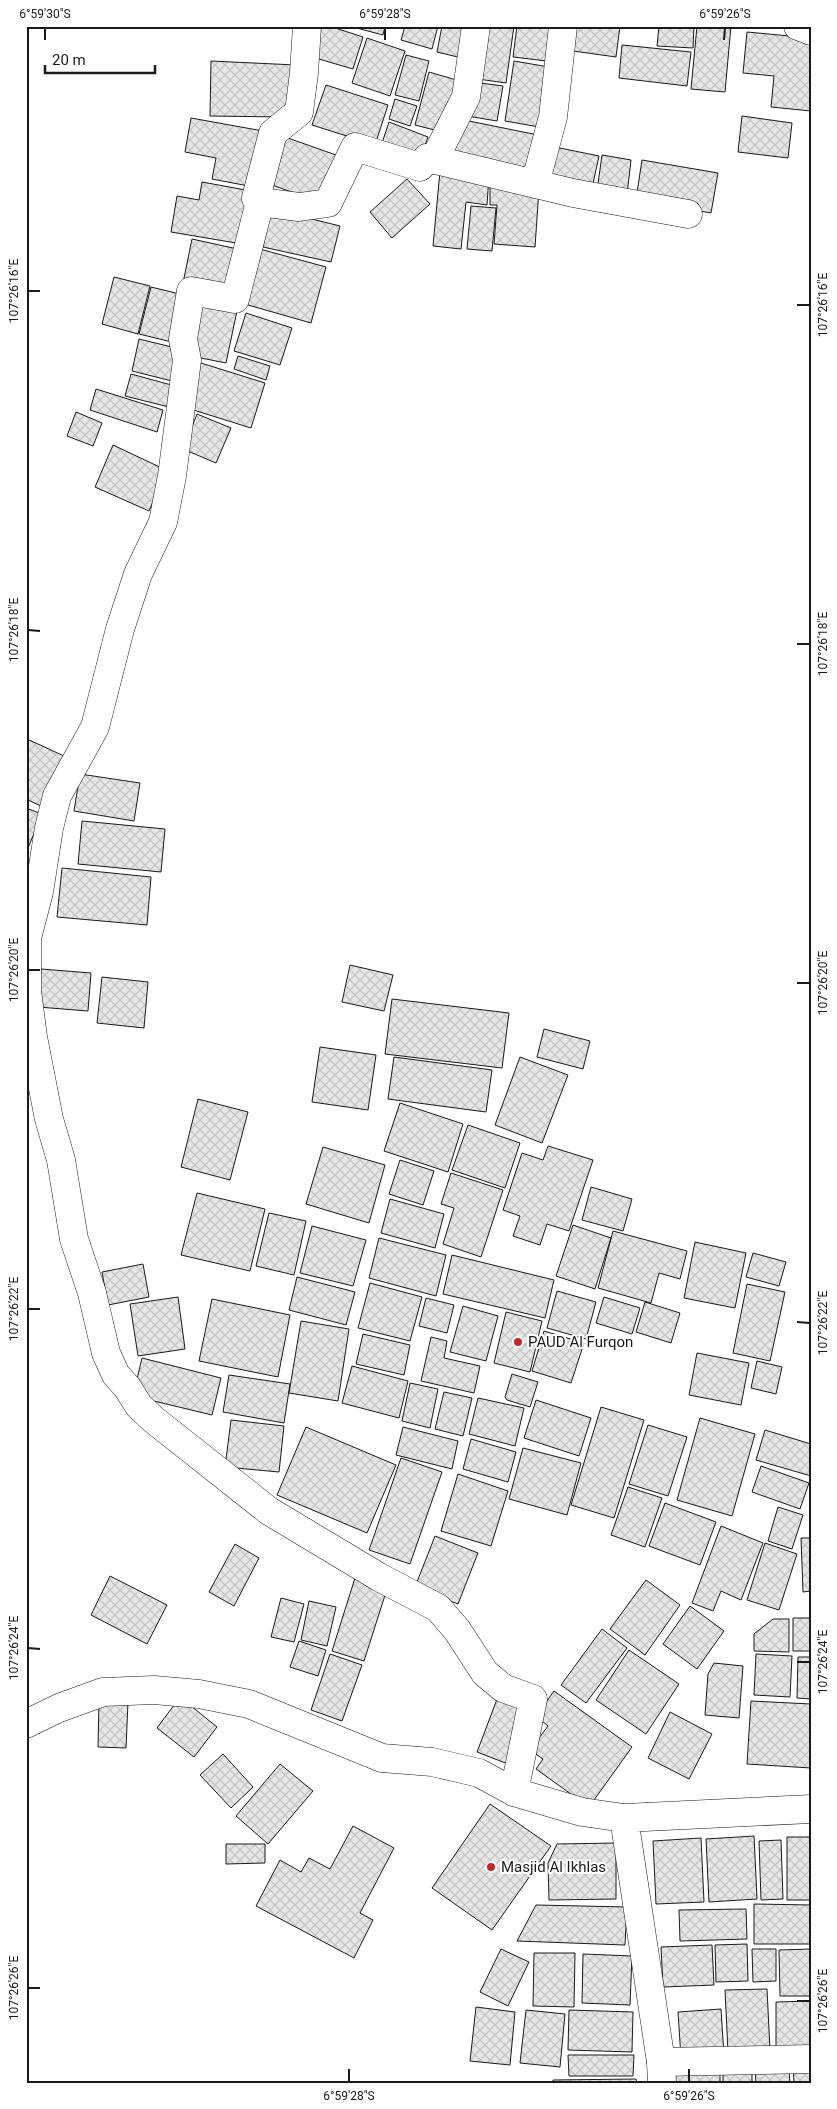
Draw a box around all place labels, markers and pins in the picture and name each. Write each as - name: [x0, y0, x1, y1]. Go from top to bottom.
- place label: PAUD Al Furqon: [528, 1333, 633, 1351]
- marker: PAUD Al Furqon: [512, 1336, 524, 1348]
- place label: Masjid Al Ikhlas: [501, 1858, 606, 1876]
- marker: Masjid Al Ikhlas: [485, 1861, 497, 1873]

